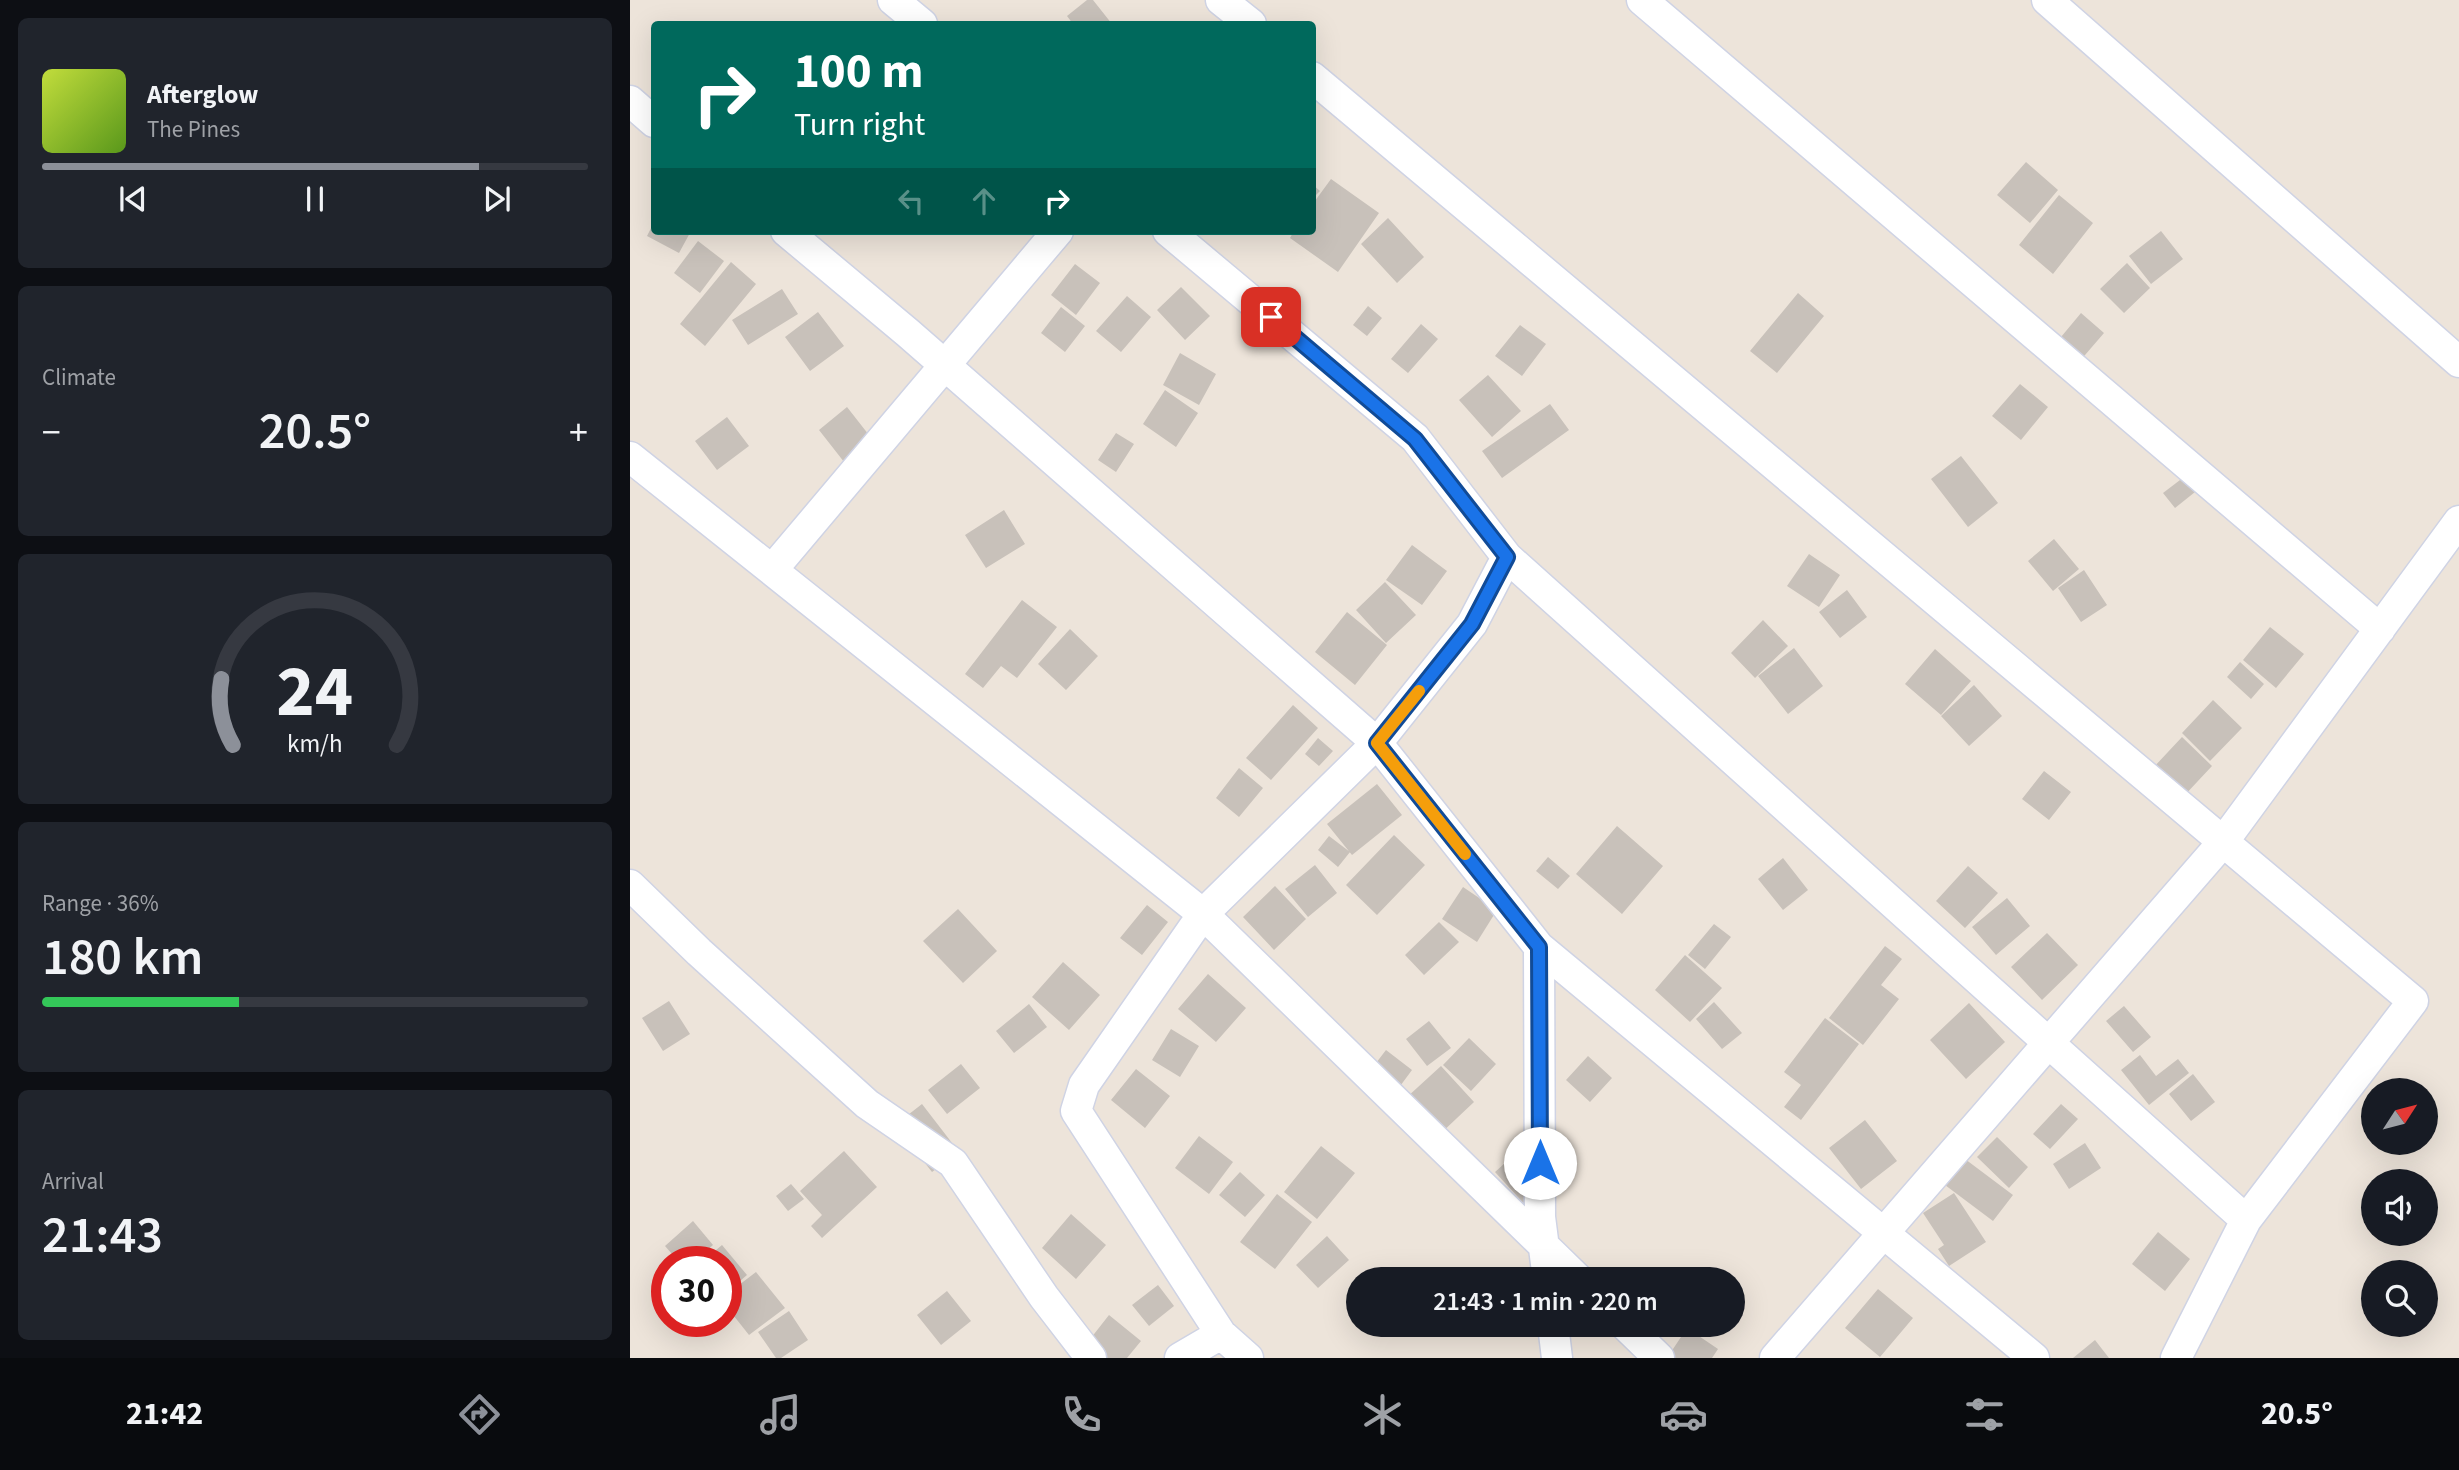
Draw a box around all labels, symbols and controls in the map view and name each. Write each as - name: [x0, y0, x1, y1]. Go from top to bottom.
- text: 100 m: [794, 37, 923, 107]
- icon: right: [679, 49, 770, 140]
- text: Afterglow: [147, 76, 258, 113]
- text: Turn right: [794, 102, 925, 148]
- text: The Pines: [147, 113, 240, 146]
- icon: previous: [114, 180, 152, 218]
- icon: pause: [296, 180, 334, 218]
- icon: next: [478, 180, 516, 218]
- icon: left: [892, 182, 930, 220]
- icon: ahead: [965, 182, 1003, 220]
- icon: right: [1038, 182, 1076, 220]
- pin: [1241, 287, 1301, 347]
- icon: arrive: [1252, 298, 1290, 336]
- text: Climate: [42, 361, 116, 394]
- text: 20.5°: [259, 395, 371, 469]
- text: −: [42, 406, 61, 460]
- text: +: [569, 406, 588, 460]
- text: 24: [277, 640, 353, 744]
- text: km/h: [287, 726, 343, 762]
- text: Range · 36%: [42, 887, 159, 920]
- text: 180 km: [42, 921, 203, 995]
- north arrow: [2361, 1078, 2438, 1155]
- map controls: [2361, 1078, 2438, 1337]
- position arrow: [1503, 1126, 1577, 1200]
- text: Arrival: [42, 1165, 104, 1198]
- button: sound: [2361, 1169, 2438, 1246]
- text: 21:43: [42, 1199, 163, 1273]
- speed limit sign: 30: [651, 1246, 742, 1337]
- button: search: [2361, 1260, 2438, 1337]
- text: 21:43 · 1 min · 220 m: [1433, 1283, 1658, 1320]
- icon: directions: [455, 1390, 504, 1439]
- icon: music: [756, 1390, 805, 1439]
- icon: phone: [1057, 1390, 1106, 1439]
- icon: climate: [1358, 1390, 1407, 1439]
- icon: car: [1659, 1390, 1708, 1439]
- icon: filters: [1960, 1390, 2009, 1439]
- text: 21:42: [126, 1391, 203, 1437]
- text: 20.5°: [2261, 1391, 2333, 1437]

